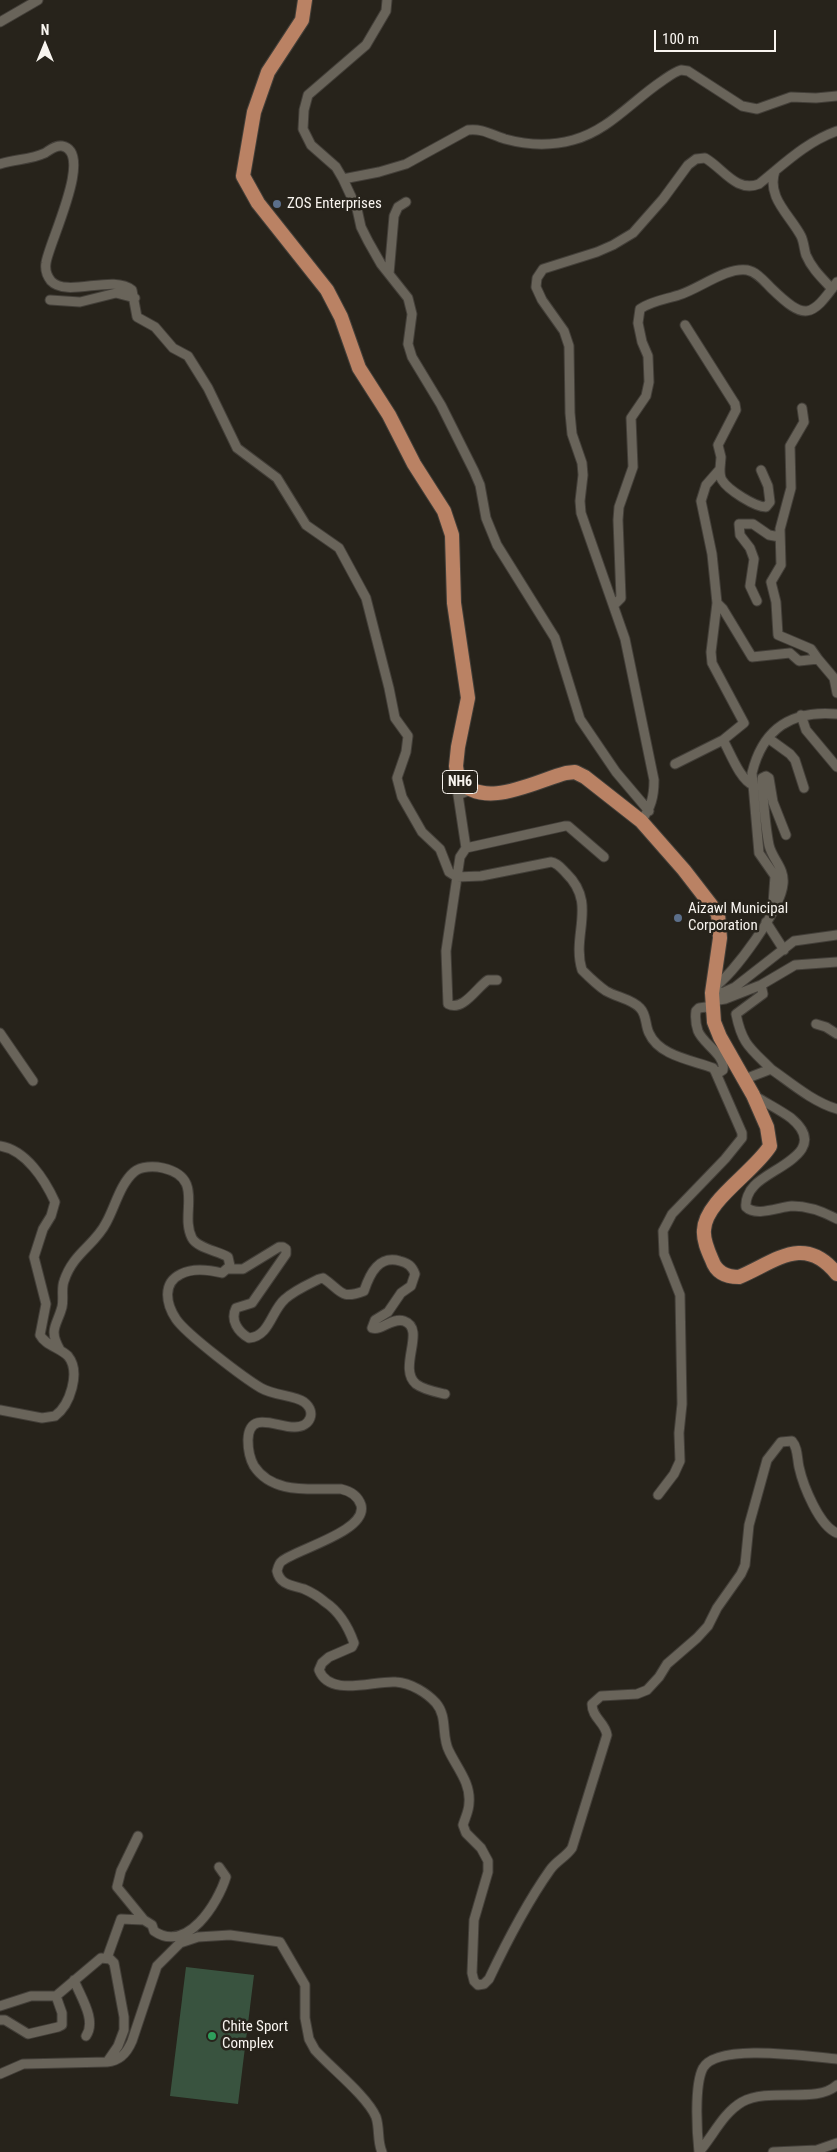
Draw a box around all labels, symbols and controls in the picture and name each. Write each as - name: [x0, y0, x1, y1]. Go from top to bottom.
- north arrow: [20, 20, 70, 70]
- scale bar: [657, 20, 780, 52]
- text: N: [41, 22, 49, 38]
- text: 100 m: [662, 30, 699, 48]
- place label: ZOS Enterprises: [287, 195, 382, 213]
- marker: ZOS Enterprises: [271, 198, 283, 210]
- road number: NH6: [442, 770, 478, 794]
- place label: Aizawl Municipal Corporation: [688, 900, 788, 935]
- marker: Aizawl Municipal Corporation: [672, 912, 684, 924]
- place label: Chite Sport Complex: [222, 2018, 288, 2053]
- marker: Chite Sport Complex: [206, 2030, 218, 2042]

